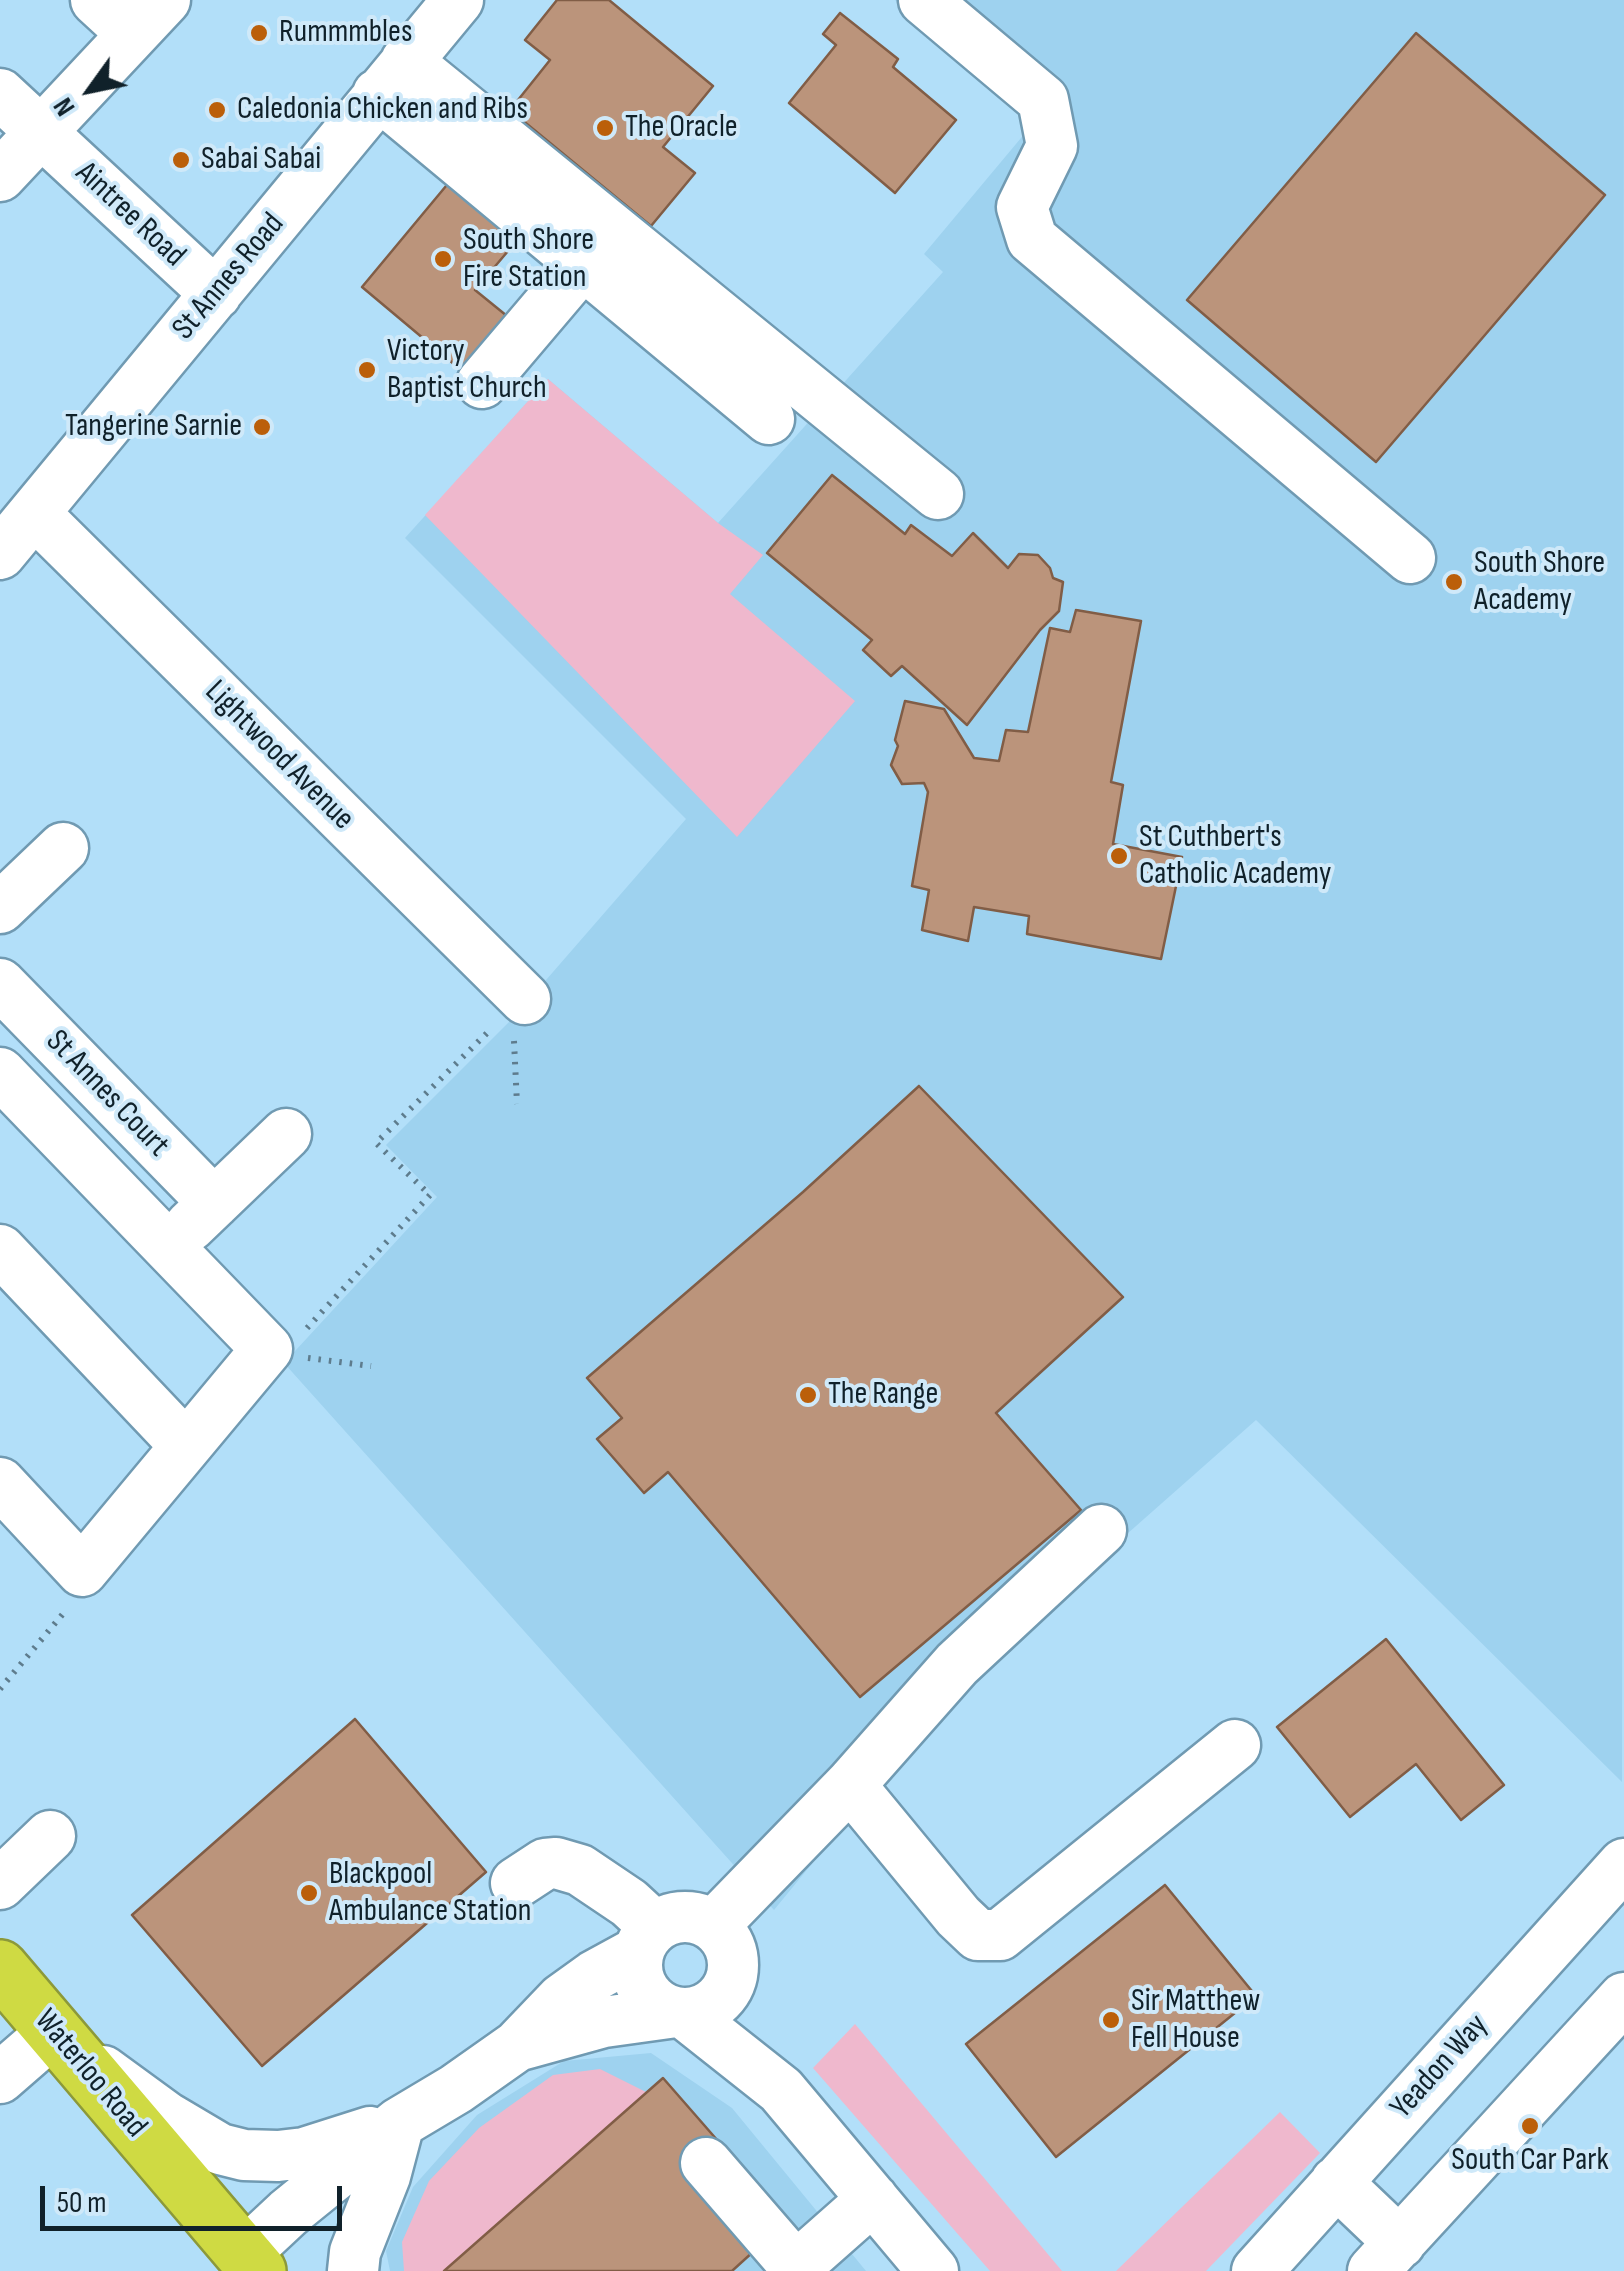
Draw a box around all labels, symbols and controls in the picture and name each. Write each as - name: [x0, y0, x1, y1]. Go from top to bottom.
- place label: Rummmbles: [279, 14, 412, 52]
- marker: Rummmbles: [248, 22, 270, 44]
- north arrow: [40, 40, 140, 140]
- text: N: [47, 91, 82, 122]
- place label: Caledonia Chicken and Ribs: [237, 91, 528, 129]
- marker: Caledonia Chicken and Ribs: [206, 99, 228, 121]
- place label: The Oracle: [625, 109, 738, 147]
- marker: The Oracle: [594, 117, 616, 139]
- place label: Sabai Sabai: [201, 141, 321, 179]
- marker: Sabai Sabai: [170, 149, 192, 171]
- street label: Aintree Road: [67, 155, 193, 275]
- street label: St Annes Road: [165, 206, 293, 348]
- place label: South Shore Fire Station: [463, 222, 594, 297]
- marker: South Shore Fire Station: [432, 248, 454, 270]
- place label: Victory Baptist Church: [387, 333, 547, 408]
- marker: Victory Baptist Church: [356, 359, 378, 381]
- place label: Tangerine Sarnie: [65, 408, 242, 446]
- marker: Tangerine Sarnie: [251, 416, 273, 438]
- place label: South Shore Academy: [1474, 545, 1605, 620]
- marker: South Shore Academy: [1443, 571, 1465, 593]
- street label: Lightwood Avenue: [196, 673, 362, 839]
- place label: St Cuthbert's Catholic Academy: [1139, 819, 1331, 894]
- marker: St Cuthbert's Catholic Academy: [1108, 845, 1130, 867]
- street label: St Annes Court: [37, 1023, 177, 1165]
- place label: The Range: [828, 1376, 938, 1414]
- marker: The Range: [797, 1384, 819, 1406]
- place label: Blackpool Ambulance Station: [329, 1856, 531, 1931]
- marker: Blackpool Ambulance Station: [298, 1882, 320, 1904]
- place label: Sir Matthew Fell House: [1131, 1983, 1260, 2058]
- street label: Waterloo Road: [26, 2002, 154, 2146]
- street label: Yeadon Way: [1383, 2007, 1497, 2127]
- marker: Sir Matthew Fell House: [1100, 2009, 1122, 2031]
- marker: South Car Park: [1519, 2115, 1541, 2137]
- place label: South Car Park: [1451, 2142, 1609, 2180]
- scale bar: [45, 2166, 348, 2228]
- text: 50 m: [57, 2185, 106, 2221]

